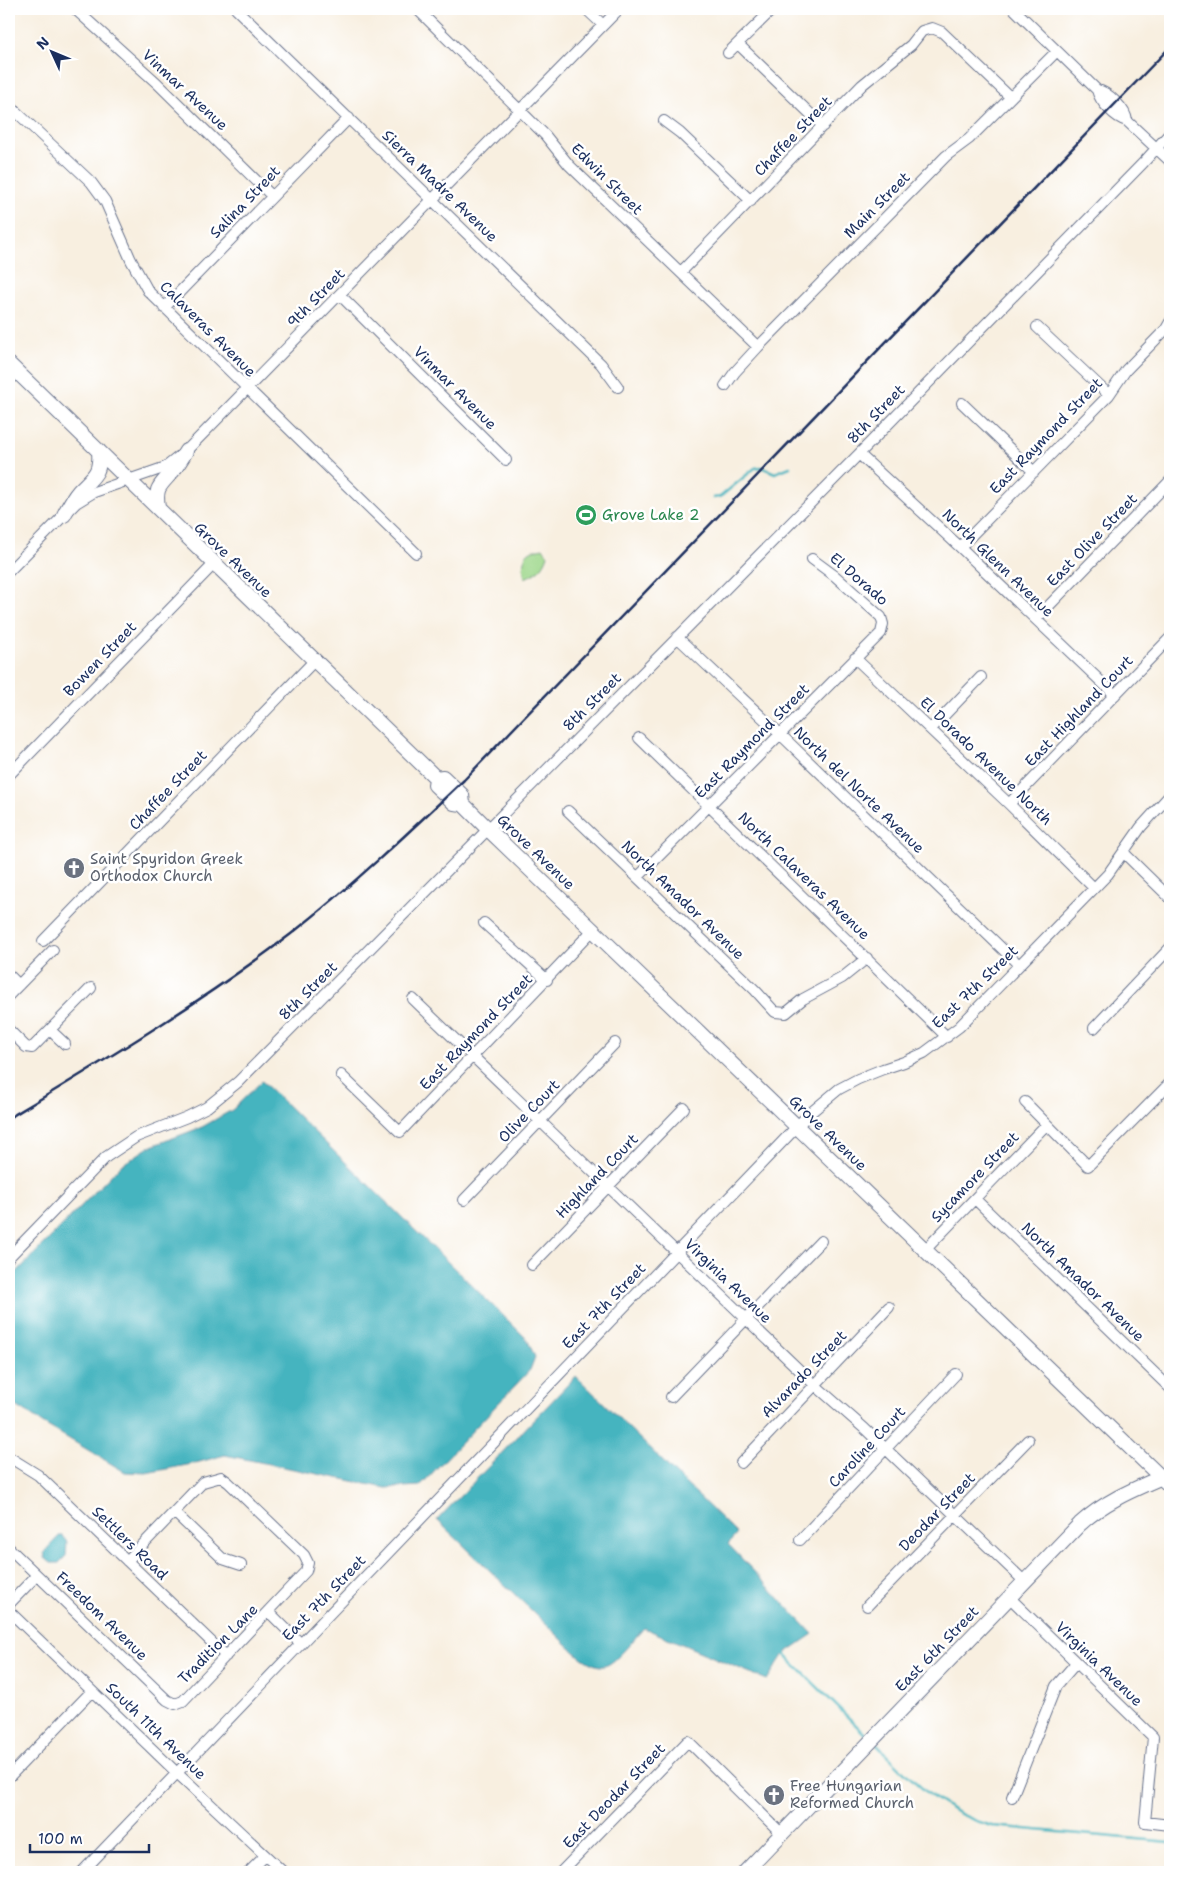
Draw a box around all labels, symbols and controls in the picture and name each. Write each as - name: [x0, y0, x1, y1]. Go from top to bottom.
- north arrow: [28, 28, 78, 78]
- text: N: [32, 33, 53, 53]
- street label: Vinmar Avenue: [138, 45, 232, 135]
- street label: Chaffee Street: [750, 92, 836, 180]
- street label: Sierra Madre Avenue: [378, 126, 502, 246]
- street label: Edwin Street: [567, 139, 647, 219]
- street label: Salina Street: [205, 161, 285, 243]
- street label: Main Street: [839, 167, 915, 243]
- street label: 9th Street: [283, 264, 349, 332]
- street label: Calaveras Avenue: [156, 277, 260, 381]
- street label: Vinmar Avenue: [409, 342, 501, 434]
- street label: East Raymond Street: [985, 373, 1107, 499]
- street label: 8th Street: [843, 380, 909, 448]
- street label: East Olive Street: [1042, 489, 1142, 591]
- sports icon: Grove Lake 2: [574, 503, 598, 527]
- street label: North Glenn Avenue: [938, 504, 1058, 622]
- place label: Grove Lake 2: [602, 505, 700, 525]
- street label: Grove Avenue: [190, 518, 276, 602]
- street label: El Dorado: [826, 548, 892, 610]
- street label: Bowen Street: [59, 617, 141, 701]
- street label: East Highland Court: [1021, 651, 1137, 771]
- street label: 8th Street: [558, 668, 626, 736]
- street label: East Raymond Street: [690, 679, 814, 803]
- street label: El Dorado Avenue North: [915, 692, 1057, 830]
- street label: North del Norte Avenue: [789, 722, 929, 858]
- street label: Chaffee Street: [125, 746, 211, 834]
- street label: North Calaveras Avenue: [734, 808, 874, 944]
- street label: Grove Avenue: [493, 810, 579, 894]
- street label: North Amador Avenue: [617, 836, 749, 964]
- place label: Saint Spyridon Greek Orthodox Church: [90, 849, 243, 886]
- church icon: Saint Spyridon Greek Orthodox Church: [62, 856, 86, 880]
- street label: East 7th Street: [928, 941, 1022, 1033]
- street label: 8th Street: [274, 957, 342, 1025]
- street label: East Raymond Street: [415, 969, 537, 1095]
- street label: Olive Court: [494, 1075, 564, 1147]
- street label: Grove Avenue: [785, 1091, 871, 1175]
- street label: Sycamore Street: [927, 1127, 1023, 1227]
- street label: Highland Court: [551, 1129, 643, 1223]
- street label: North Amador Avenue: [1017, 1218, 1149, 1346]
- street label: Virginia Avenue: [680, 1234, 776, 1328]
- street label: East 7th Street: [558, 1259, 650, 1353]
- street label: Alvarado Street: [757, 1326, 851, 1422]
- street label: Caroline Court: [824, 1402, 910, 1492]
- street label: Deodar Street: [894, 1468, 980, 1556]
- street label: Settlers Road: [88, 1502, 173, 1585]
- street label: East 7th Street: [278, 1551, 370, 1645]
- street label: Freedom Avenue: [52, 1567, 152, 1665]
- street label: Tradition Lane: [174, 1600, 262, 1688]
- street label: East 6th Street: [891, 1602, 983, 1696]
- street label: Virginia Avenue: [1051, 1617, 1147, 1711]
- street label: South 11th Avenue: [102, 1678, 210, 1784]
- street label: East Deodar Street: [558, 1739, 670, 1853]
- place label: Free Hungarian Reformed Church: [790, 1776, 914, 1813]
- church icon: Free Hungarian Reformed Church: [762, 1783, 786, 1807]
- scale bar: [30, 1821, 149, 1853]
- text: 100 m: [38, 1829, 83, 1849]

